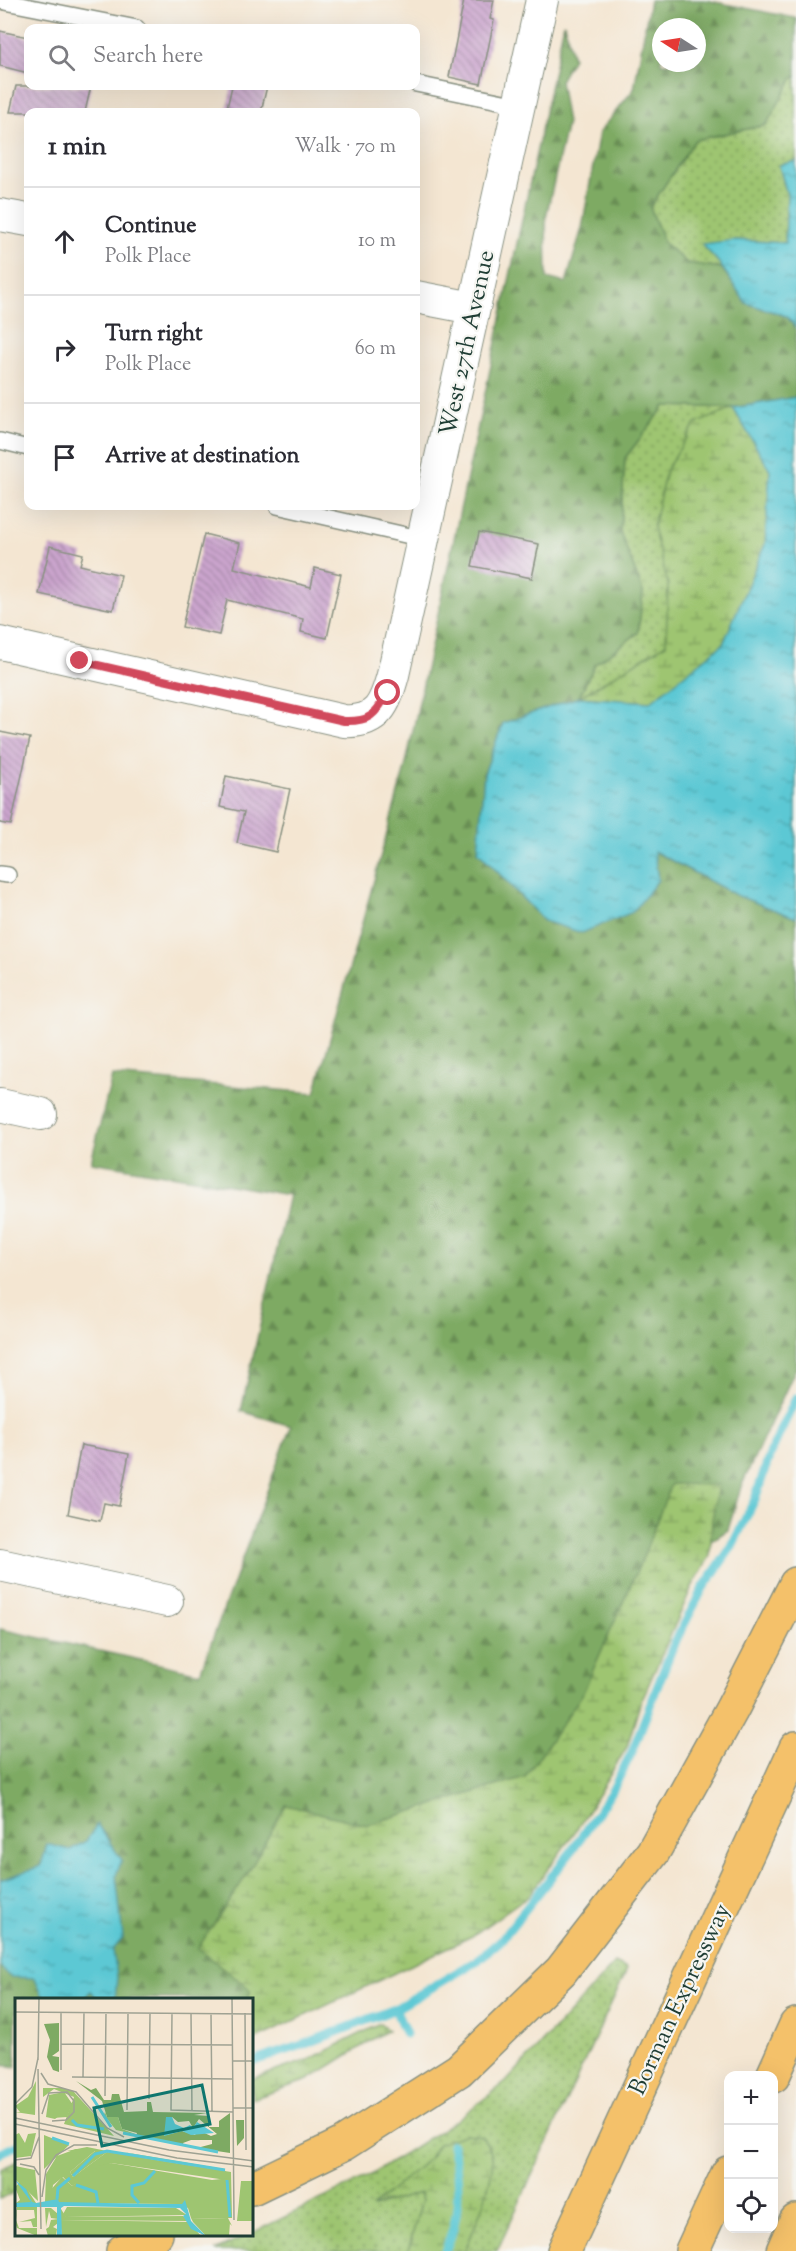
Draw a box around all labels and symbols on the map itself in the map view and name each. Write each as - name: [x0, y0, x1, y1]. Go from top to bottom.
- north arrow: [652, 18, 706, 72]
- street label: West 27th Avenue: [432, 247, 504, 439]
- route end: [66, 647, 92, 673]
- route start: [374, 679, 400, 705]
- street label: Borman Expressway: [621, 1898, 740, 2101]
- inset map: [15, 1998, 254, 2236]

